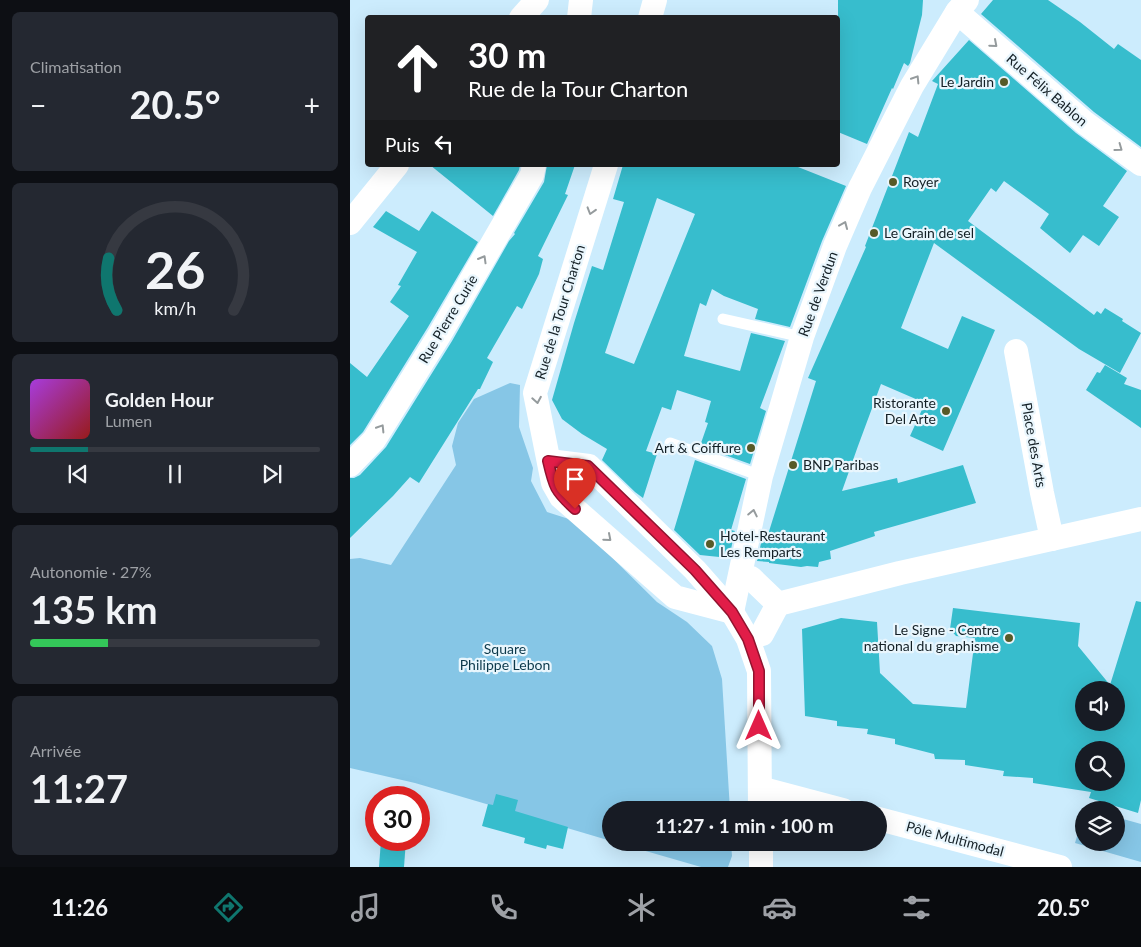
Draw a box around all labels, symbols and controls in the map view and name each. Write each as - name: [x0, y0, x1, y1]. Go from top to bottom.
- text: 30 m: [468, 33, 546, 75]
- icon: ahead: [385, 35, 450, 100]
- one-way arrow: [989, 39, 998, 48]
- street label: Rue Félix Bablon: [1003, 50, 1091, 129]
- text: Climatisation: [30, 57, 122, 76]
- place label: Le Jardin: [940, 73, 994, 90]
- text: Rue de la Tour Charton: [468, 75, 688, 102]
- one-way arrow: [909, 76, 919, 85]
- marker: Le Jardin: [998, 76, 1010, 88]
- text: 20.5°: [130, 81, 220, 127]
- text: −: [30, 88, 46, 122]
- text: +: [304, 88, 320, 122]
- icon: left: [430, 130, 458, 158]
- text: Puis: [385, 133, 420, 156]
- one-way arrow: [1113, 142, 1123, 151]
- place label: Royer: [903, 173, 939, 190]
- marker: Royer: [887, 176, 899, 188]
- one-way arrow: [587, 207, 597, 215]
- one-way arrow: [838, 221, 848, 230]
- place label: Le Grain de sel: [884, 224, 974, 241]
- marker: Le Grain de sel: [868, 227, 880, 239]
- text: 26: [145, 238, 205, 300]
- street label: Rue de la Tour Charton: [531, 242, 588, 381]
- street label: Rue de Verdun: [794, 249, 841, 339]
- one-way arrow: [477, 255, 487, 264]
- street label: Rue Pierre Curie: [414, 271, 481, 366]
- text: km/h: [154, 297, 196, 319]
- text: Golden Hour: [105, 388, 214, 411]
- place label: Ristorante Del Arte: [873, 394, 936, 427]
- one-way arrow: [531, 396, 541, 405]
- street label: Place des Arts: [1019, 401, 1050, 489]
- marker: Ristorante Del Arte: [940, 405, 952, 417]
- text: Lumen: [105, 411, 152, 430]
- one-way arrow: [375, 424, 385, 433]
- place label: Art & Coiffure: [654, 439, 741, 456]
- marker: Art & Coiffure: [745, 442, 757, 454]
- place label: BNP Paribas: [803, 456, 879, 473]
- pin: [554, 458, 596, 509]
- marker: BNP Paribas: [787, 459, 799, 471]
- icon: previous: [64, 460, 92, 488]
- icon: pause: [161, 460, 189, 488]
- icon: next: [258, 460, 286, 488]
- icon: arrive: [561, 465, 589, 493]
- one-way arrow: [747, 509, 758, 518]
- place label: Hotel-Restaurant Les Remparts: [720, 527, 825, 560]
- one-way arrow: [602, 532, 611, 541]
- marker: Hotel-Restaurant Les Remparts: [704, 538, 716, 550]
- text: Autonomie · 27%: [30, 562, 152, 581]
- text: 135 km: [30, 586, 158, 632]
- place label: Le Signe - Centre national du graphisme: [864, 621, 999, 654]
- marker: Le Signe - Centre national du graphisme: [1003, 632, 1015, 644]
- park label: Square Philippe Lebon: [460, 640, 550, 673]
- map controls: [1075, 681, 1125, 851]
- button: sound: [1075, 681, 1125, 731]
- position arrow: [732, 699, 784, 751]
- text: Arrivée: [30, 741, 81, 760]
- button: search: [1075, 741, 1125, 791]
- text: 11:27: [30, 765, 128, 811]
- speed limit sign: 30: [365, 786, 430, 851]
- button: layers: [1075, 801, 1125, 851]
- text: 11:27 · 1 min · 100 m: [655, 814, 834, 837]
- street label: Pôle Multimodal: [904, 817, 1006, 860]
- icon: directions: [211, 890, 246, 925]
- icon: music: [348, 890, 383, 925]
- icon: phone: [486, 890, 521, 925]
- icon: climate: [624, 890, 659, 925]
- icon: car: [762, 890, 797, 925]
- icon: filters: [899, 890, 934, 925]
- text: 11:26: [51, 894, 108, 921]
- text: 20.5°: [1037, 894, 1090, 921]

